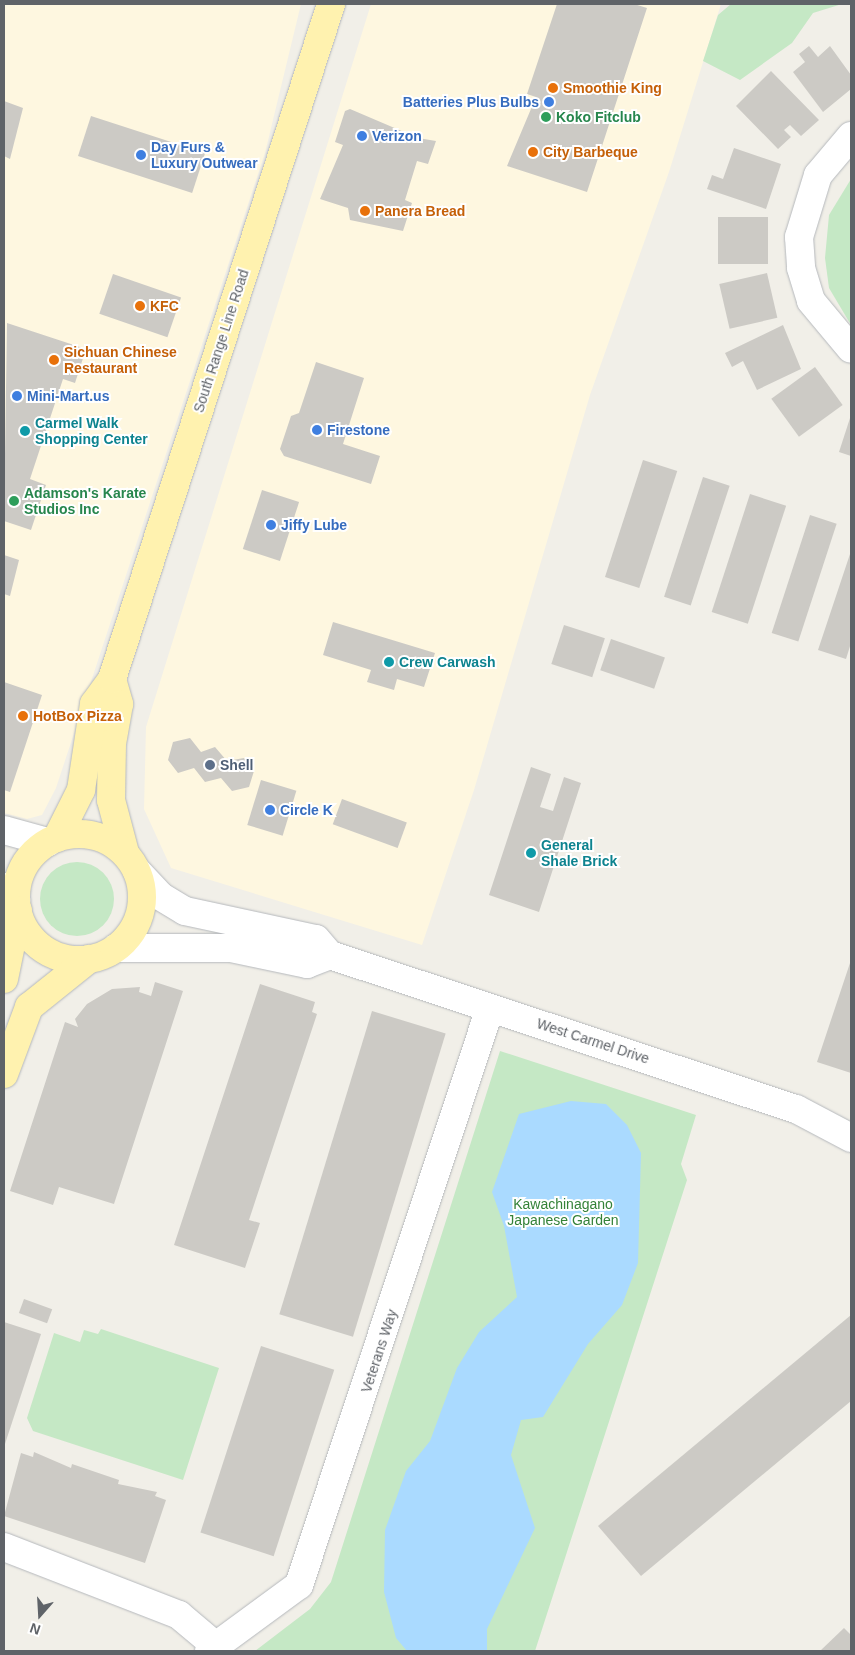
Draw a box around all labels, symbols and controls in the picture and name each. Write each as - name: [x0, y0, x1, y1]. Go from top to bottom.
- place label: Smoothie King: [563, 80, 662, 96]
- marker: Smoothie King: [547, 82, 559, 94]
- place label: Batteries Plus Bulbs: [403, 94, 539, 110]
- marker: Batteries Plus Bulbs: [543, 96, 555, 108]
- place label: Koko Fitclub: [556, 109, 641, 125]
- marker: Koko Fitclub: [540, 111, 552, 123]
- place label: Verizon: [372, 128, 422, 144]
- marker: Verizon: [356, 130, 368, 142]
- place label: Day Furs & Luxury Outwear: [151, 139, 258, 172]
- place label: City Barbeque: [543, 144, 638, 160]
- marker: City Barbeque: [527, 146, 539, 158]
- marker: Day Furs & Luxury Outwear: [135, 149, 147, 161]
- place label: Panera Bread: [375, 203, 465, 219]
- marker: Panera Bread: [359, 205, 371, 217]
- street label: South Range Line Road: [190, 267, 252, 415]
- place label: KFC: [150, 298, 179, 314]
- marker: KFC: [134, 300, 146, 312]
- place label: Sichuan Chinese Restaurant: [64, 344, 177, 377]
- marker: Sichuan Chinese Restaurant: [48, 354, 60, 366]
- place label: Mini-Mart.us: [27, 388, 109, 404]
- marker: Mini-Mart.us: [11, 390, 23, 402]
- place label: Carmel Walk Shopping Center: [35, 415, 148, 448]
- place label: Firestone: [327, 422, 390, 438]
- marker: Firestone: [311, 424, 323, 436]
- marker: Carmel Walk Shopping Center: [19, 425, 31, 437]
- place label: Adamson's Karate Studios Inc: [24, 485, 146, 518]
- marker: Adamson's Karate Studios Inc: [8, 495, 20, 507]
- place label: Jiffy Lube: [281, 517, 347, 533]
- marker: Jiffy Lube: [265, 519, 277, 531]
- place label: Crew Carwash: [399, 654, 495, 670]
- marker: Crew Carwash: [383, 656, 395, 668]
- place label: HotBox Pizza: [33, 708, 122, 724]
- marker: HotBox Pizza: [17, 710, 29, 722]
- place label: Shell: [220, 757, 253, 773]
- marker: Shell: [204, 759, 216, 771]
- place label: Circle K: [280, 802, 333, 818]
- marker: Circle K: [264, 804, 276, 816]
- place label: General Shale Brick: [541, 837, 617, 870]
- marker: General Shale Brick: [525, 847, 537, 859]
- street label: West Carmel Drive: [535, 1015, 651, 1067]
- park label: Kawachinagano Japanese Garden: [507, 1196, 619, 1228]
- street label: Veterans Way: [358, 1307, 400, 1395]
- north arrow: [15, 1590, 65, 1640]
- text: N: [28, 1620, 43, 1638]

